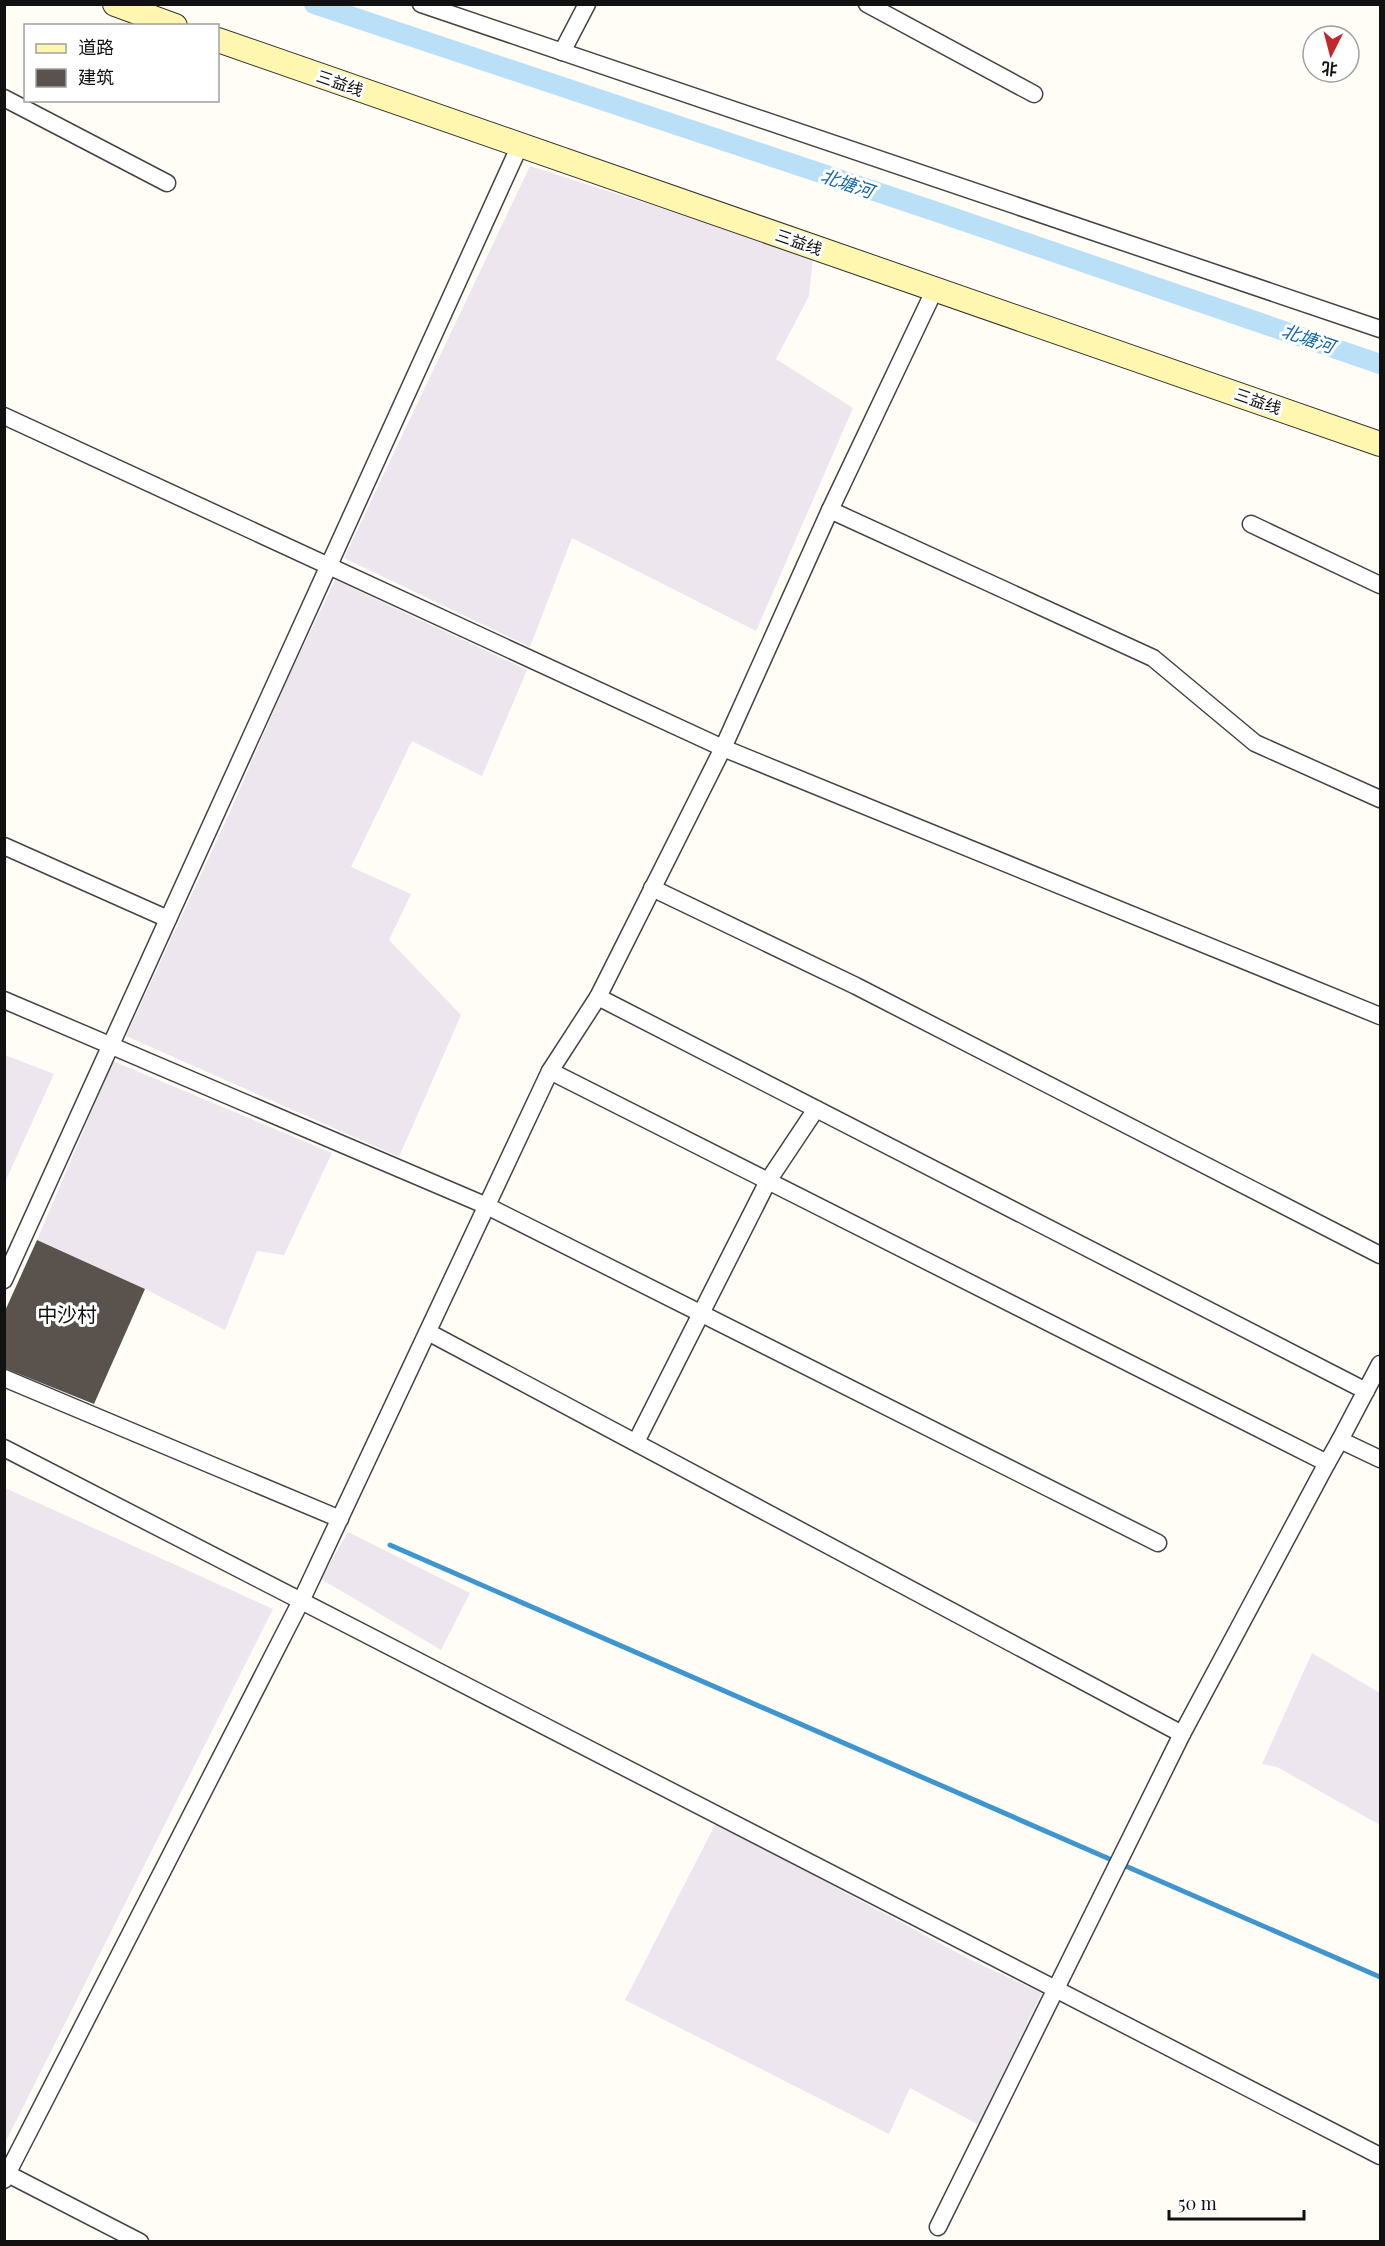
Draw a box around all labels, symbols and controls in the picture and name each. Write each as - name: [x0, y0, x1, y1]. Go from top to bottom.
- legend: [24, 24, 219, 102]
- north arrow: [1301, 24, 1361, 84]
- text: 道路: [78, 35, 114, 59]
- text: 北: [1320, 58, 1338, 81]
- text: 建筑: [78, 65, 114, 89]
- street label: 三益线: [314, 65, 366, 100]
- water label: 北塘河: [818, 163, 880, 204]
- street label: 三益线: [773, 224, 825, 259]
- water label: 北塘河: [1279, 318, 1341, 359]
- street label: 三益线: [1232, 383, 1284, 418]
- district label: 中沙村: [37, 1300, 97, 1327]
- scale bar: [1169, 2183, 1304, 2221]
- text: 50 m: [1178, 2191, 1217, 2215]

